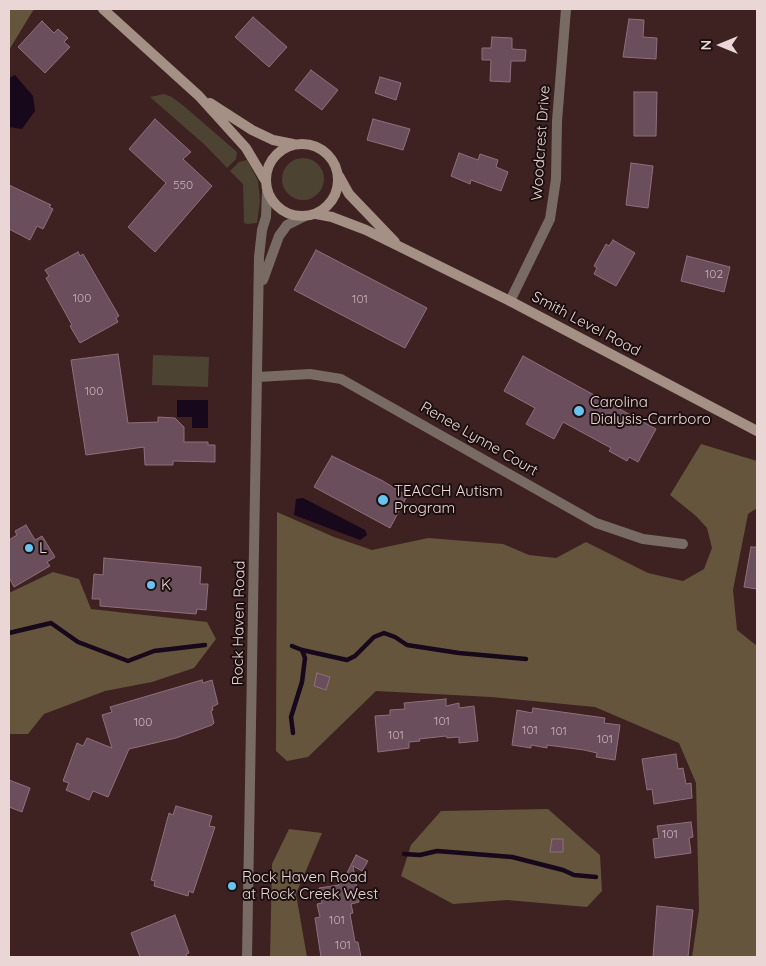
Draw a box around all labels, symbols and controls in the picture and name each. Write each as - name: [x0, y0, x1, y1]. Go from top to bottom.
- north arrow: [696, 20, 746, 70]
- text: N: [697, 40, 715, 50]
- street label: Woodcrest Drive: [528, 85, 554, 201]
- house number: 550: [173, 178, 193, 192]
- house number: 102: [705, 267, 723, 281]
- street label: Smith Level Road: [529, 288, 643, 360]
- house number: 100: [73, 291, 91, 305]
- house number: 101: [352, 292, 368, 306]
- house number: 100: [85, 384, 103, 398]
- place label: Carolina Dialysis-Carrboro: [590, 393, 711, 428]
- street label: Renee Lynne Court: [417, 398, 541, 480]
- marker: Carolina Dialysis-Carrboro: [572, 404, 586, 418]
- place label: TEACCH Autism Program: [394, 482, 503, 517]
- marker: TEACCH Autism Program: [376, 493, 390, 507]
- place label: L: [39, 539, 47, 557]
- marker: L: [23, 542, 35, 554]
- street label: Rock Haven Road: [229, 560, 249, 686]
- place label: K: [161, 576, 171, 594]
- marker: K: [145, 579, 157, 591]
- house number: 101: [434, 714, 450, 728]
- house number: 100: [134, 715, 152, 729]
- house number: 101: [522, 723, 538, 737]
- house number: 101: [551, 724, 567, 738]
- house number: 101: [388, 728, 404, 742]
- house number: 101: [597, 732, 613, 746]
- house number: 101: [662, 827, 678, 841]
- place label: Rock Haven Road at Rock Creek West: [242, 868, 378, 903]
- marker: Rock Haven Road at Rock Creek West: [226, 880, 238, 892]
- house number: 101: [329, 913, 345, 927]
- house number: 101: [335, 938, 351, 952]

